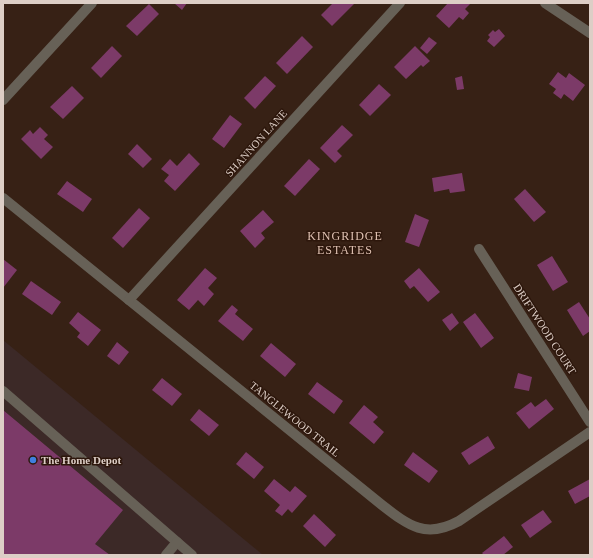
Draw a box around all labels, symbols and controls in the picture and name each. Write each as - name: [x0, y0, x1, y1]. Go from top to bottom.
- street label: SHANNON LANE: [223, 107, 289, 179]
- district label: KINGRIDGE ESTATES: [307, 229, 383, 257]
- street label: DRIFTWOOD COURT: [511, 282, 579, 377]
- street label: TANGLEWOOD TRAIL: [248, 379, 343, 459]
- place label: The Home Depot: [41, 454, 121, 466]
- marker: The Home Depot: [28, 455, 38, 465]

